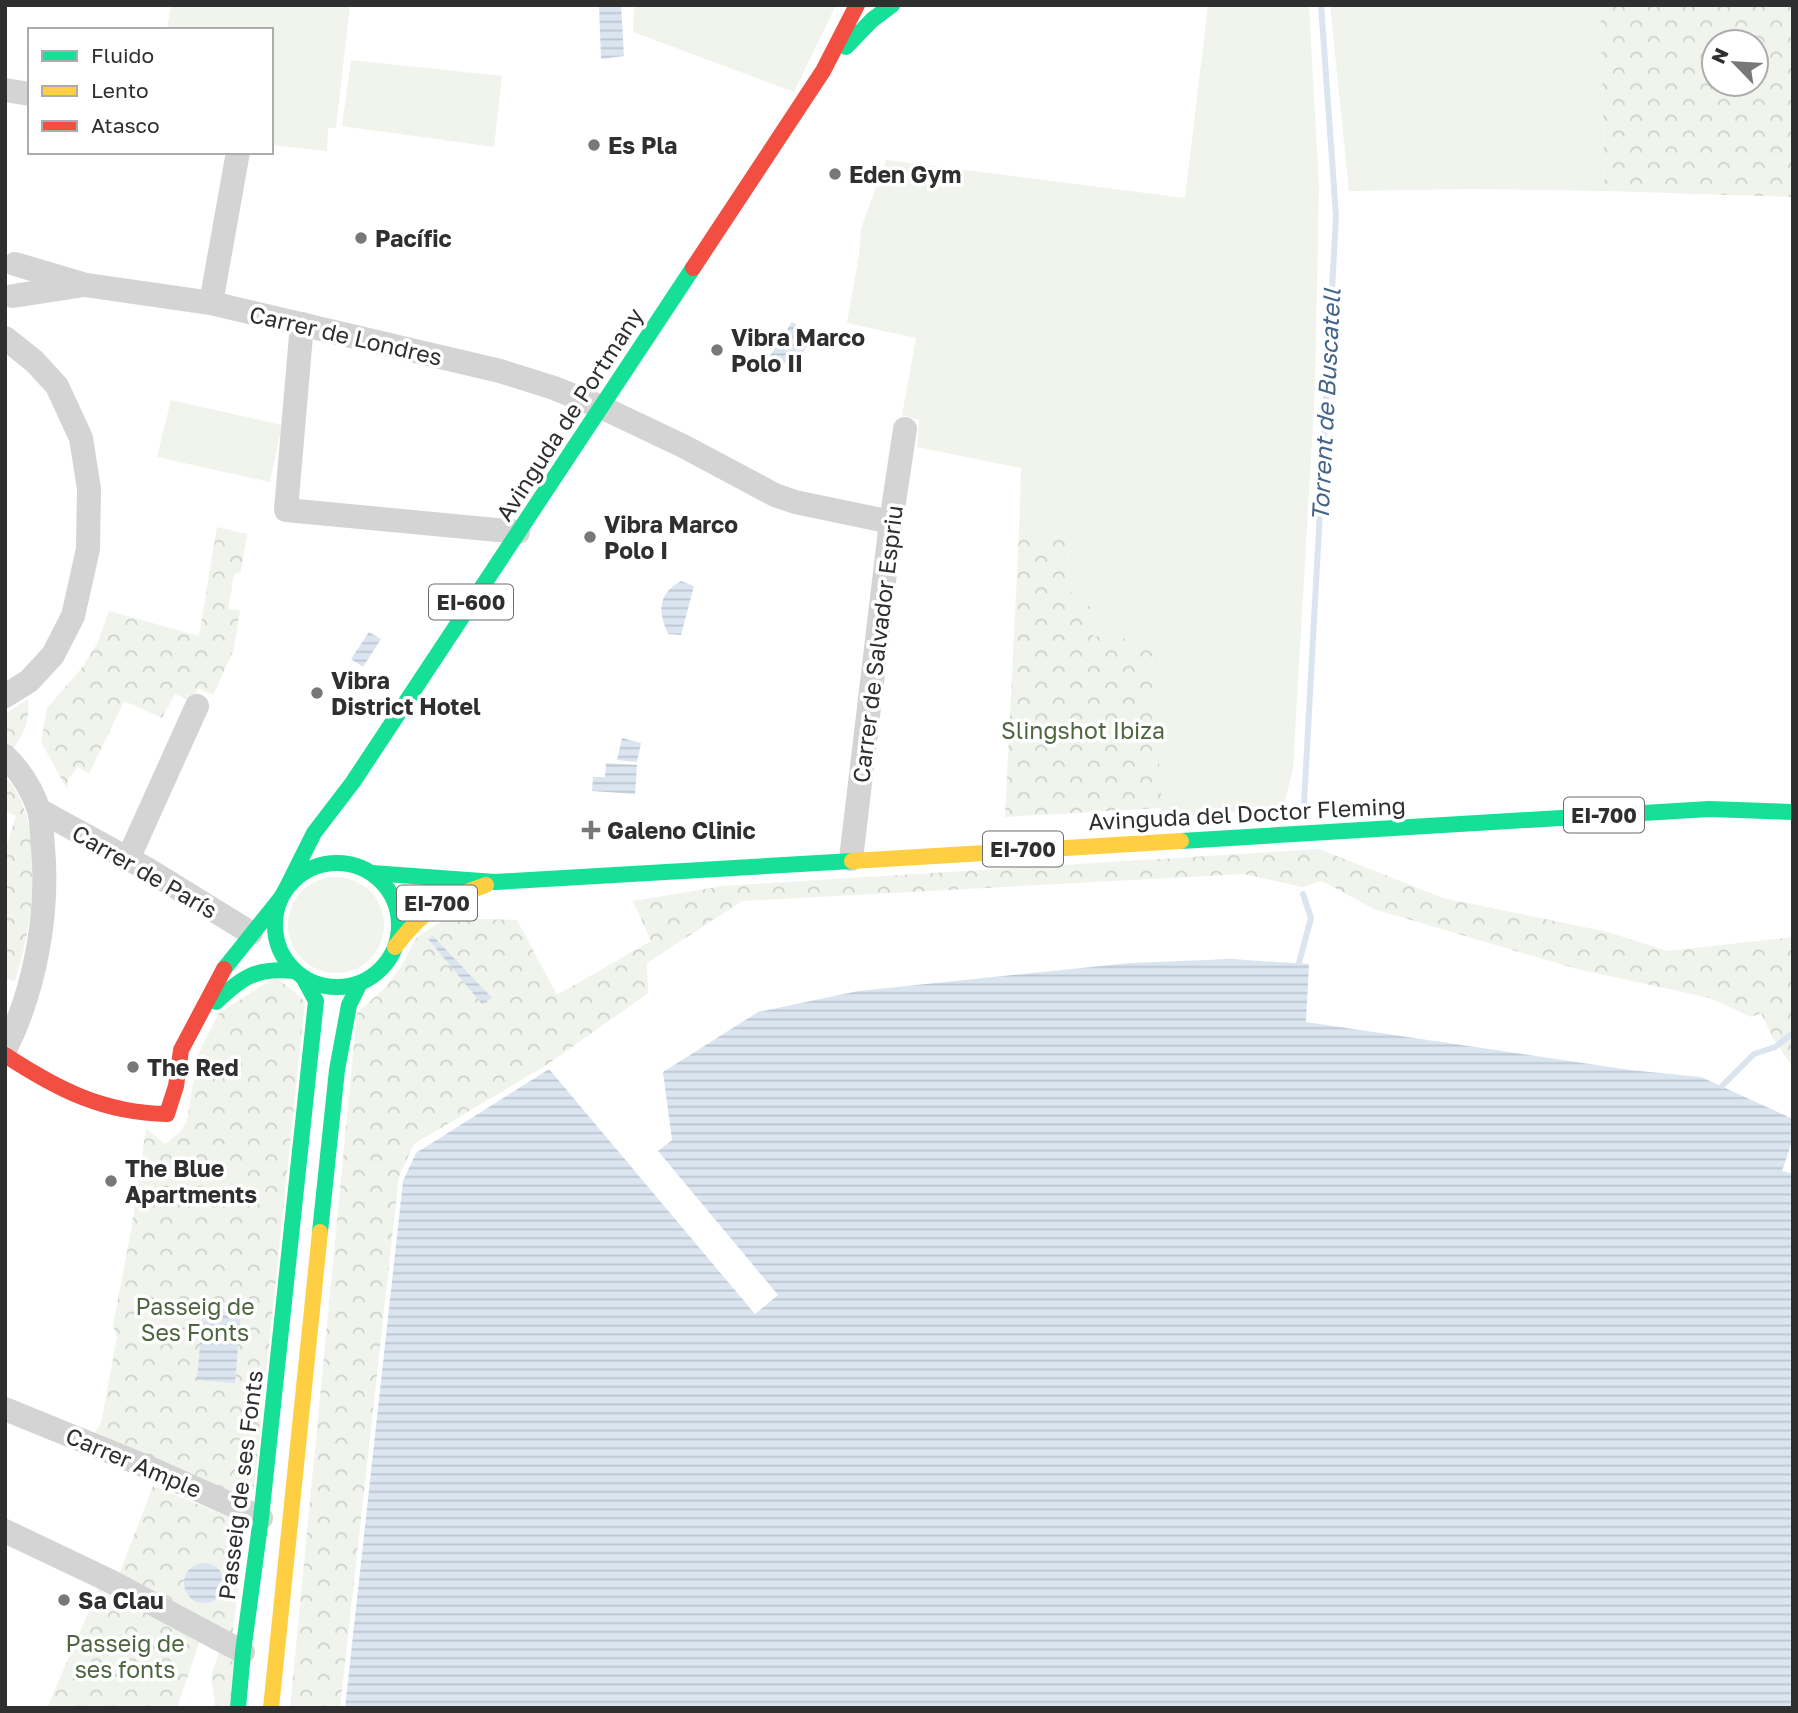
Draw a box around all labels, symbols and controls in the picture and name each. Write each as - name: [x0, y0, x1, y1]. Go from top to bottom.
- legend: [28, 28, 273, 154]
- north arrow: [1700, 28, 1770, 98]
- text: Fluido: [91, 42, 154, 68]
- text: N: [1706, 44, 1733, 67]
- text: Lento: [91, 77, 149, 103]
- text: Atasco: [91, 112, 160, 138]
- place label: Es Pla: [608, 131, 677, 159]
- marker: Es Pla: [586, 137, 602, 153]
- place label: Eden Gym: [849, 160, 961, 188]
- marker: Eden Gym: [827, 166, 843, 182]
- place label: Pacífic: [375, 224, 452, 252]
- marker: Pacífic: [353, 230, 369, 246]
- water label: Torrent de Buscatell: [1304, 287, 1346, 522]
- street label: Carrer de Londres: [247, 299, 445, 371]
- street label: Avinguda de Portmany: [490, 302, 648, 526]
- place label: Vibra Marco Polo II: [731, 323, 865, 377]
- marker: Vibra Marco Polo II: [709, 342, 725, 358]
- street label: Carrer de Salvador Espriu: [846, 504, 908, 784]
- place label: Vibra Marco Polo I: [604, 510, 738, 564]
- marker: Vibra Marco Polo I: [582, 529, 598, 545]
- road number: EI-600: [429, 584, 513, 620]
- place label: Vibra District Hotel: [331, 666, 481, 720]
- marker: Vibra District Hotel: [309, 685, 325, 701]
- park label: Slingshot Ibiza: [1001, 716, 1165, 744]
- street label: Avinguda del Doctor Fleming: [1088, 791, 1406, 835]
- road number: EI-700: [1564, 798, 1644, 832]
- place label: Galeno Clinic: [607, 816, 756, 844]
- street label: Carrer de París: [68, 818, 222, 924]
- marker: Galeno Clinic: [581, 820, 601, 840]
- road number: EI-700: [983, 832, 1063, 866]
- road number: EI-700: [397, 886, 477, 920]
- place label: The Red: [147, 1053, 239, 1081]
- marker: The Red: [125, 1059, 141, 1075]
- place label: The Blue Apartments: [125, 1154, 257, 1208]
- marker: The Blue Apartments: [103, 1173, 119, 1189]
- park label: Passeig de Ses Fonts: [135, 1292, 255, 1346]
- street label: Passeig de ses Fonts: [212, 1369, 268, 1601]
- street label: Carrer Ample: [62, 1421, 206, 1503]
- place label: Sa Clau: [78, 1586, 164, 1614]
- marker: Sa Clau: [56, 1592, 72, 1608]
- park label: Passeig de ses fonts: [65, 1629, 185, 1683]

